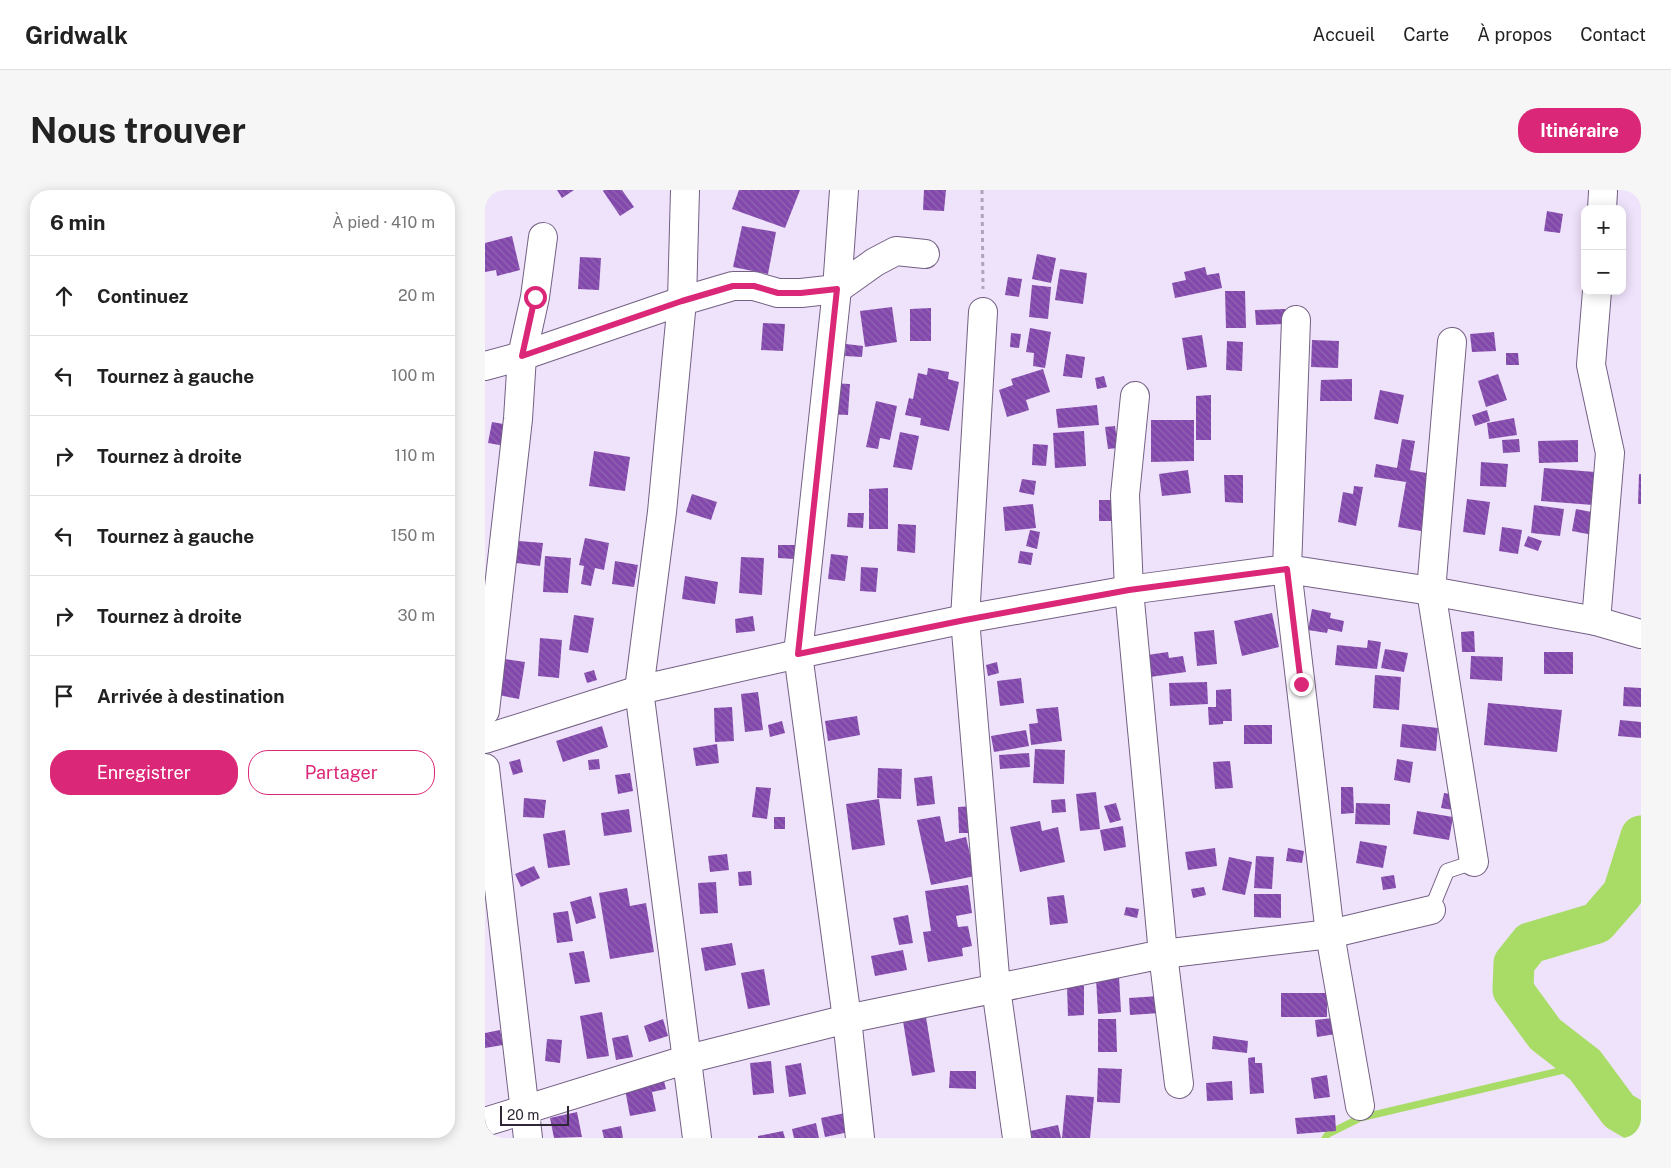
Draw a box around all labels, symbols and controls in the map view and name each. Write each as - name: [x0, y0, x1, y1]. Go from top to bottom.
- text: Gridwalk: [25, 21, 128, 49]
- text: Accueil: [1313, 24, 1375, 45]
- text: Carte: [1403, 24, 1449, 45]
- text: À propos: [1477, 24, 1552, 45]
- text: Contact: [1580, 24, 1646, 45]
- button: Itinéraire: [1518, 108, 1641, 153]
- text: Nous trouver: [30, 110, 246, 151]
- map controls: [1581, 205, 1626, 295]
- button: +: [1581, 205, 1626, 250]
- text: 6 min: [50, 210, 106, 235]
- text: À pied · 410 m: [332, 213, 435, 232]
- button: −: [1581, 250, 1626, 295]
- icon: ahead: [50, 282, 78, 310]
- text: Continuez: [97, 285, 188, 307]
- text: 20 m: [398, 286, 435, 305]
- route start: [524, 286, 547, 309]
- icon: left: [50, 362, 78, 390]
- text: Tournez à gauche: [97, 365, 254, 387]
- text: 100 m: [391, 366, 435, 385]
- icon: right: [50, 442, 78, 470]
- text: Tournez à droite: [97, 445, 242, 467]
- text: 110 m: [394, 446, 435, 465]
- icon: left: [50, 522, 78, 550]
- text: Tournez à gauche: [97, 525, 254, 547]
- text: 150 m: [391, 526, 435, 545]
- icon: right: [50, 602, 78, 630]
- text: Tournez à droite: [97, 605, 242, 627]
- text: 30 m: [398, 606, 435, 625]
- route end: [1290, 673, 1313, 696]
- icon: arrive: [50, 682, 78, 710]
- text: Arrivée à destination: [97, 685, 285, 707]
- button: Enregistrer: [50, 750, 238, 795]
- button: Partager: [248, 750, 435, 795]
- scale bar: [500, 1103, 569, 1126]
- text: 20 m: [507, 1107, 539, 1123]

